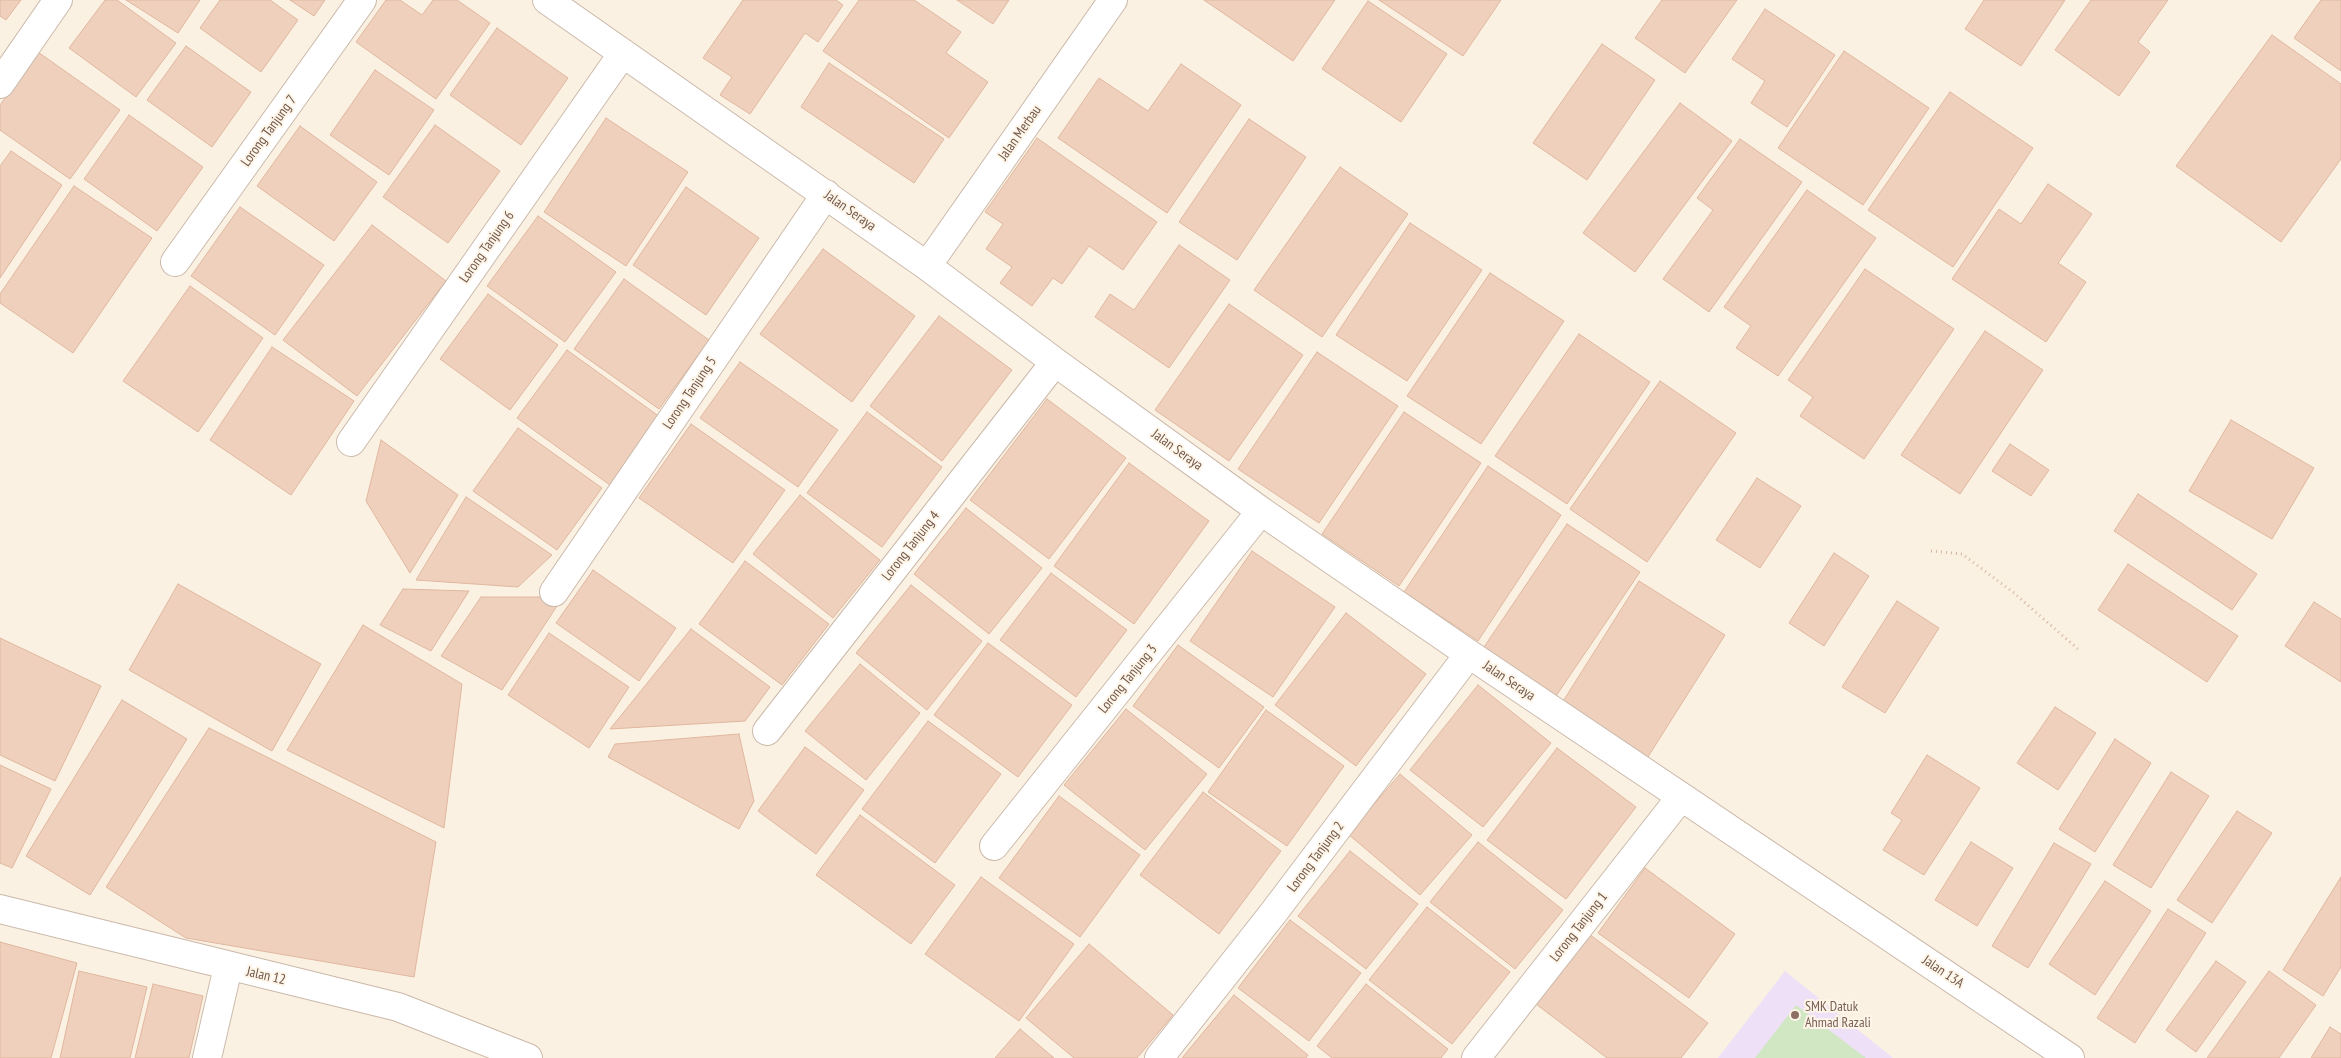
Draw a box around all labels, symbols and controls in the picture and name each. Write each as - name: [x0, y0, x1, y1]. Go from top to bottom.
- street label: Lorong Tanjung 7: [238, 92, 300, 170]
- street label: Jalan Merbau: [995, 102, 1045, 164]
- street label: Jalan Seraya: [821, 187, 879, 235]
- street label: Lorong Tanjung 6: [456, 208, 518, 286]
- street label: Lorong Tanjung 5: [660, 354, 720, 432]
- street label: Jalan Seraya: [1148, 426, 1206, 474]
- street label: Lorong Tanjung 4: [879, 508, 943, 584]
- street label: Lorong Tanjung 3: [1095, 641, 1161, 717]
- street label: Jalan Seraya: [1480, 658, 1538, 704]
- street label: Lorong Tanjung 2: [1284, 819, 1348, 895]
- street label: Lorong Tanjung 1: [1547, 889, 1611, 965]
- street label: Jalan 13A: [1919, 952, 1967, 992]
- street label: Jalan 12: [245, 963, 287, 989]
- place label: SMK Datuk Ahmad Razali: [1805, 999, 1871, 1032]
- marker: SMK Datuk Ahmad Razali: [1789, 1009, 1801, 1021]

